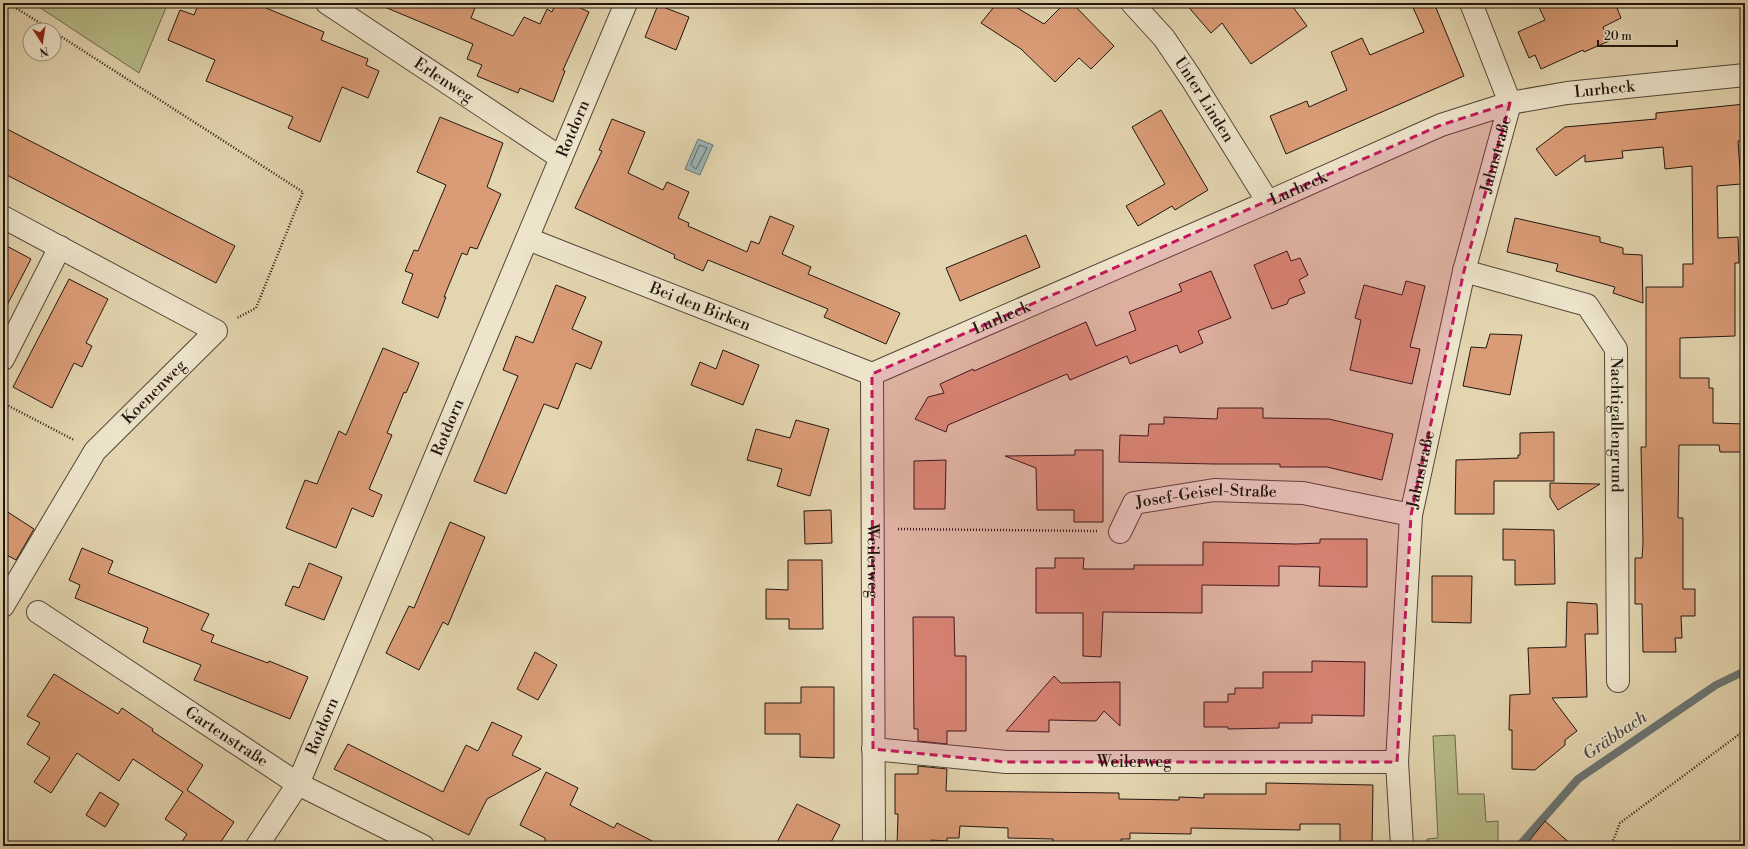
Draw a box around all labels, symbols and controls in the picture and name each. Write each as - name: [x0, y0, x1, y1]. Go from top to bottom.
- north arrow: [22, 22, 62, 62]
- scale bar: [1598, 22, 1677, 48]
- text: 20 m: [1604, 29, 1632, 44]
- text: N: [38, 43, 50, 59]
- street label: Erlenweg: [410, 53, 478, 108]
- street label: Unter Linden: [1170, 53, 1239, 146]
- street label: Lurheck: [1573, 76, 1637, 102]
- street label: Rotdorn: [552, 97, 594, 160]
- street label: Jahnstraße: [1476, 114, 1516, 196]
- street label: Lurheck: [1267, 166, 1332, 210]
- street label: Bei den Birken: [646, 277, 754, 336]
- street label: Lurheck: [970, 296, 1035, 339]
- street label: Koenenweg: [118, 355, 191, 428]
- street label: Nachtigallengrund: [1606, 357, 1627, 493]
- street label: Rotdorn: [427, 395, 469, 459]
- street label: Jahnstraße: [1403, 429, 1439, 511]
- street label: Josef-Geisel-Straße: [1133, 480, 1277, 513]
- street label: Weilerweg: [863, 523, 883, 599]
- street label: Rotdorn: [301, 694, 343, 758]
- street label: Gartenstraße: [181, 702, 272, 771]
- water label: Gräbbach: [1579, 706, 1652, 766]
- street label: Weilerweg: [1096, 752, 1172, 772]

